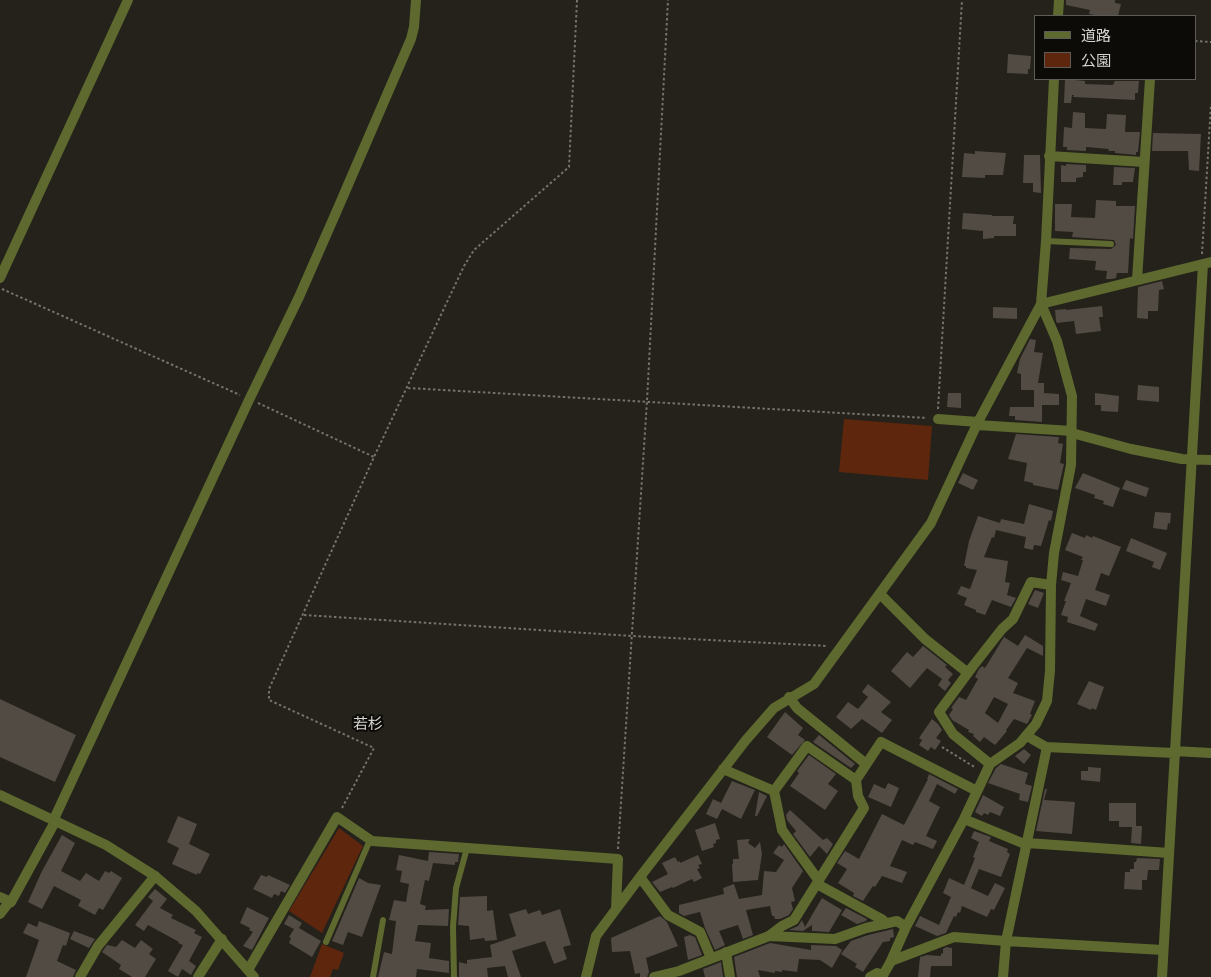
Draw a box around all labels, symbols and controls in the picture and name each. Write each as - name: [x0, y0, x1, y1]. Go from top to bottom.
- legend: [1034, 15, 1196, 80]
- text: 道路: [1081, 27, 1111, 45]
- text: 公園: [1081, 52, 1111, 70]
- district label: 若杉: [353, 716, 383, 734]

